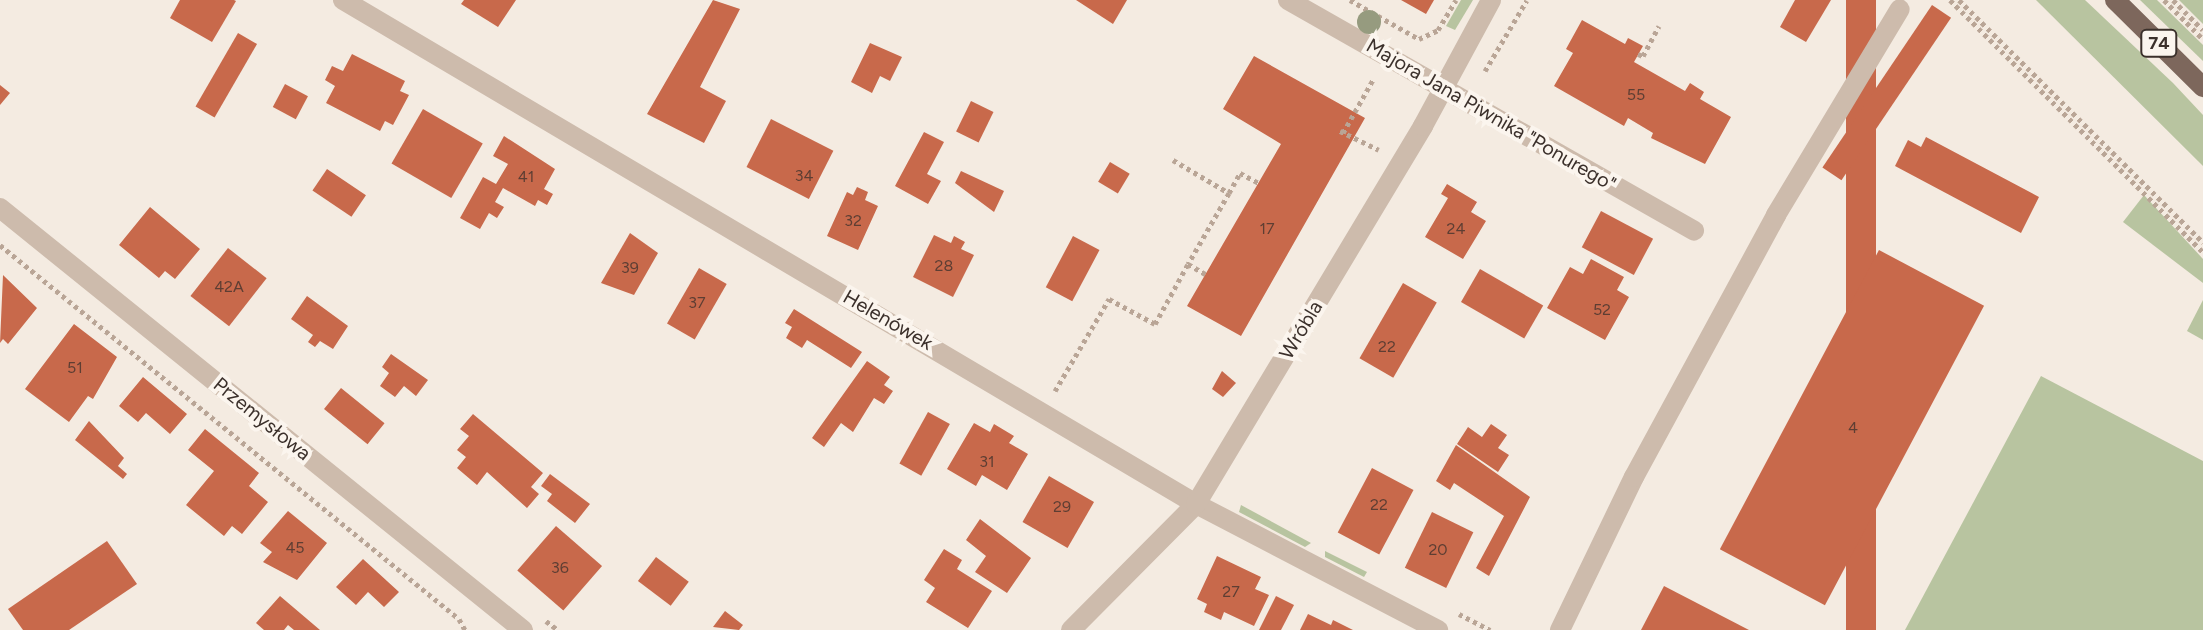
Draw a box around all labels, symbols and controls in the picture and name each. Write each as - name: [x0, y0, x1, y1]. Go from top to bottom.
- road number: 74: [2139, 29, 2179, 57]
- street label: Majora Jana Piwnika "Ponurego": [1362, 34, 1620, 196]
- house number: 55: [1627, 85, 1645, 105]
- house number: 34: [795, 166, 813, 186]
- house number: 41: [518, 167, 534, 187]
- house number: 32: [844, 211, 862, 231]
- house number: 17: [1259, 219, 1275, 239]
- house number: 24: [1447, 219, 1465, 239]
- house number: 28: [935, 256, 953, 276]
- house number: 39: [621, 258, 639, 278]
- house number: 42A: [214, 277, 244, 297]
- street label: Helenówek: [839, 285, 937, 355]
- house number: 37: [688, 293, 706, 313]
- street label: Wróbla: [1274, 296, 1328, 364]
- house number: 52: [1593, 300, 1611, 320]
- house number: 22: [1378, 337, 1396, 357]
- house number: 51: [67, 358, 83, 378]
- street label: Przemysłowa: [208, 372, 316, 466]
- house number: 4: [1848, 418, 1858, 438]
- house number: 31: [979, 452, 995, 472]
- house number: 22: [1370, 495, 1388, 515]
- house number: 29: [1053, 497, 1071, 517]
- house number: 45: [285, 538, 305, 558]
- house number: 20: [1428, 540, 1448, 560]
- house number: 36: [551, 558, 569, 578]
- house number: 27: [1222, 582, 1240, 602]

